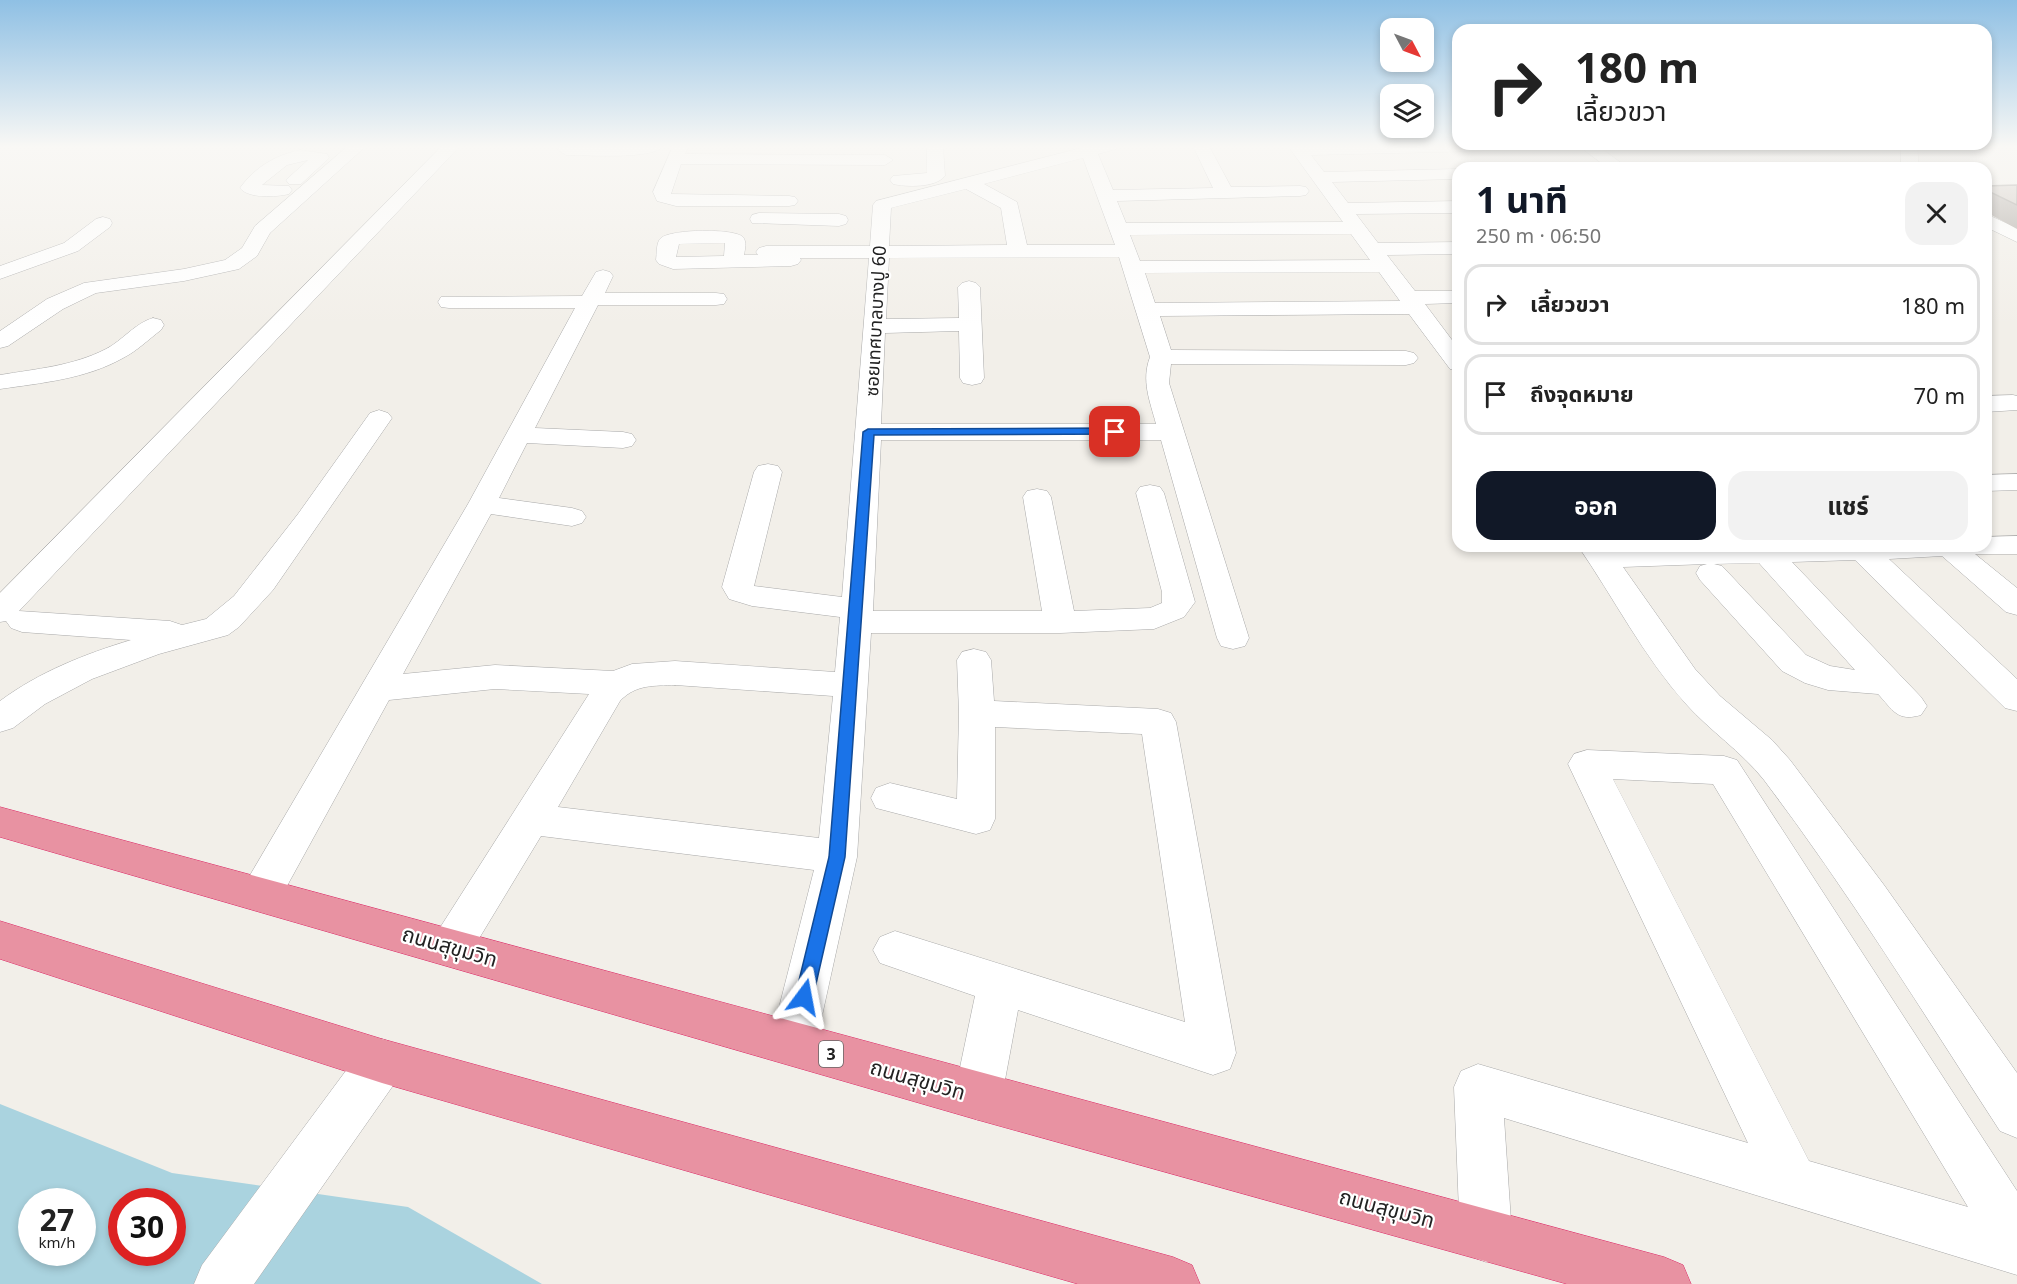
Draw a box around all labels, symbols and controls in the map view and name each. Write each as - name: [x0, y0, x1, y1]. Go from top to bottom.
- north arrow: [1380, 18, 1434, 72]
- map controls: [1380, 18, 1434, 138]
- text: 180 m: [1575, 38, 1699, 95]
- icon: right: [1476, 48, 1554, 126]
- button: layers: [1380, 84, 1434, 138]
- text: เลี้ยวขวา: [1575, 92, 1666, 129]
- text: 1 นาที: [1476, 175, 1568, 224]
- button: close: [1905, 182, 1968, 245]
- text: 250 m · 06:50: [1476, 222, 1601, 249]
- street label: ซอยเทศบาลบางปู 60: [859, 245, 892, 397]
- icon: right: [1479, 288, 1512, 321]
- text: เลี้ยวขวา: [1530, 288, 1610, 318]
- text: 180 m: [1901, 290, 1965, 320]
- icon: arrive: [1479, 378, 1512, 411]
- text: ถึงจุดหมาย: [1530, 378, 1634, 408]
- text: 70 m: [1914, 380, 1965, 410]
- pin: [1089, 406, 1140, 457]
- icon: arrive: [1098, 415, 1131, 448]
- button: ออก: [1476, 471, 1716, 540]
- button: แชร์: [1728, 471, 1968, 540]
- street label: ถนนสุขุมวิท: [399, 919, 501, 973]
- position arrow: [772, 965, 836, 1029]
- road number: 3: [819, 1041, 843, 1067]
- street label: ถนนสุขุมวิท: [867, 1052, 969, 1106]
- street label: ถนนสุขุมวิท: [1336, 1182, 1438, 1234]
- speed limit sign: 30: [108, 1188, 186, 1266]
- text: 27: [40, 1199, 74, 1240]
- text: km/h: [39, 1232, 75, 1252]

